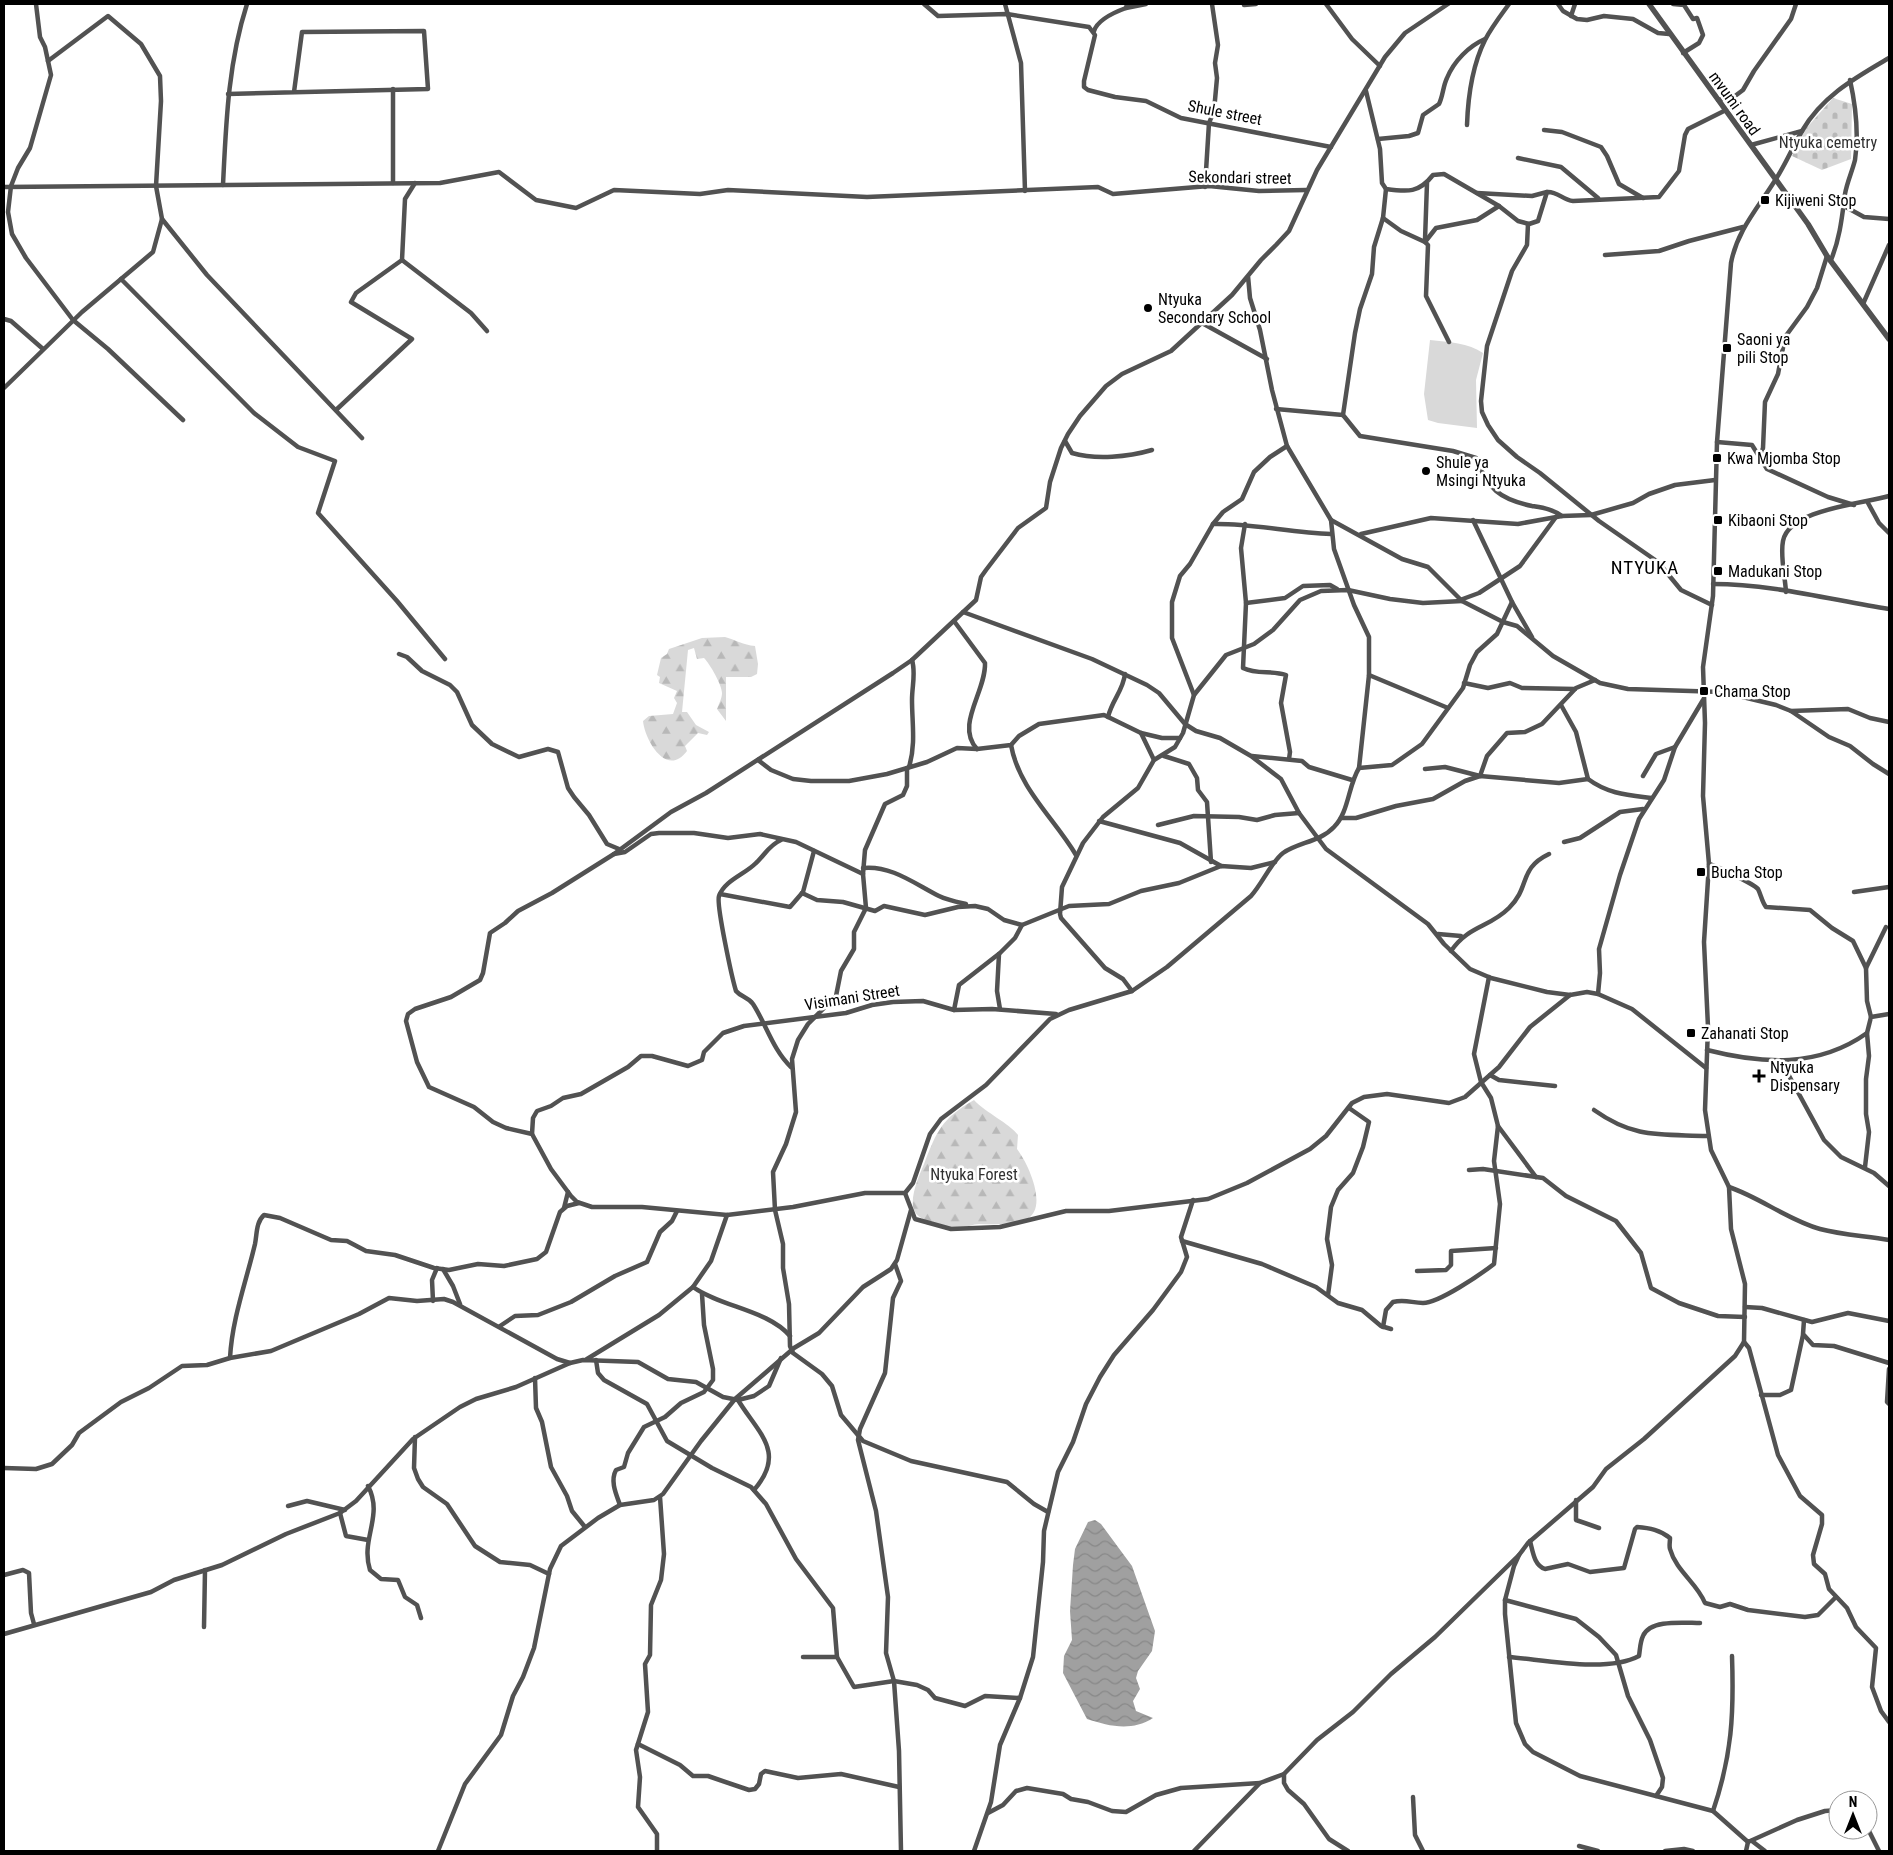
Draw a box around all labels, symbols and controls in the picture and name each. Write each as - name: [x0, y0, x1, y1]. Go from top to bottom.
- street label: mvumi road: [1705, 68, 1764, 139]
- street label: Shule street: [1186, 96, 1264, 129]
- park label: Ntyuka cemetry: [1779, 133, 1878, 152]
- street label: Sekondari street: [1188, 167, 1292, 188]
- place label: Kijiweni Stop: [1775, 191, 1857, 210]
- marker: Kijiweni Stop: [1759, 194, 1771, 206]
- place label: Ntyuka Secondary School: [1158, 290, 1271, 327]
- marker: Ntyuka Secondary School: [1142, 302, 1154, 314]
- place label: Saoni ya pili Stop: [1737, 330, 1790, 367]
- marker: Saoni ya pili Stop: [1721, 342, 1733, 354]
- place label: Kwa Mjomba Stop: [1727, 449, 1841, 468]
- marker: Kwa Mjomba Stop: [1711, 452, 1723, 464]
- place label: Shule ya Msingi Ntyuka: [1436, 453, 1526, 490]
- marker: Shule ya Msingi Ntyuka: [1420, 465, 1432, 477]
- place label: Kibaoni Stop: [1728, 511, 1808, 530]
- marker: Kibaoni Stop: [1712, 514, 1724, 526]
- district label: NTYUKA: [1611, 556, 1679, 579]
- place label: Madukani Stop: [1728, 562, 1822, 581]
- marker: Madukani Stop: [1712, 565, 1724, 577]
- place label: Chama Stop: [1714, 682, 1791, 701]
- marker: Chama Stop: [1698, 685, 1710, 697]
- place label: Bucha Stop: [1711, 863, 1783, 882]
- marker: Bucha Stop: [1695, 866, 1707, 878]
- street label: Visimani Street: [803, 981, 901, 1014]
- place label: Zahanati Stop: [1701, 1024, 1789, 1043]
- marker: Zahanati Stop: [1685, 1027, 1697, 1039]
- place label: Ntyuka Dispensary: [1770, 1058, 1840, 1095]
- marker: Ntyuka Dispensary: [1752, 1069, 1766, 1083]
- park label: Ntyuka Forest: [930, 1165, 1018, 1184]
- north arrow: [1828, 1790, 1878, 1840]
- text: N: [1849, 1794, 1857, 1810]

